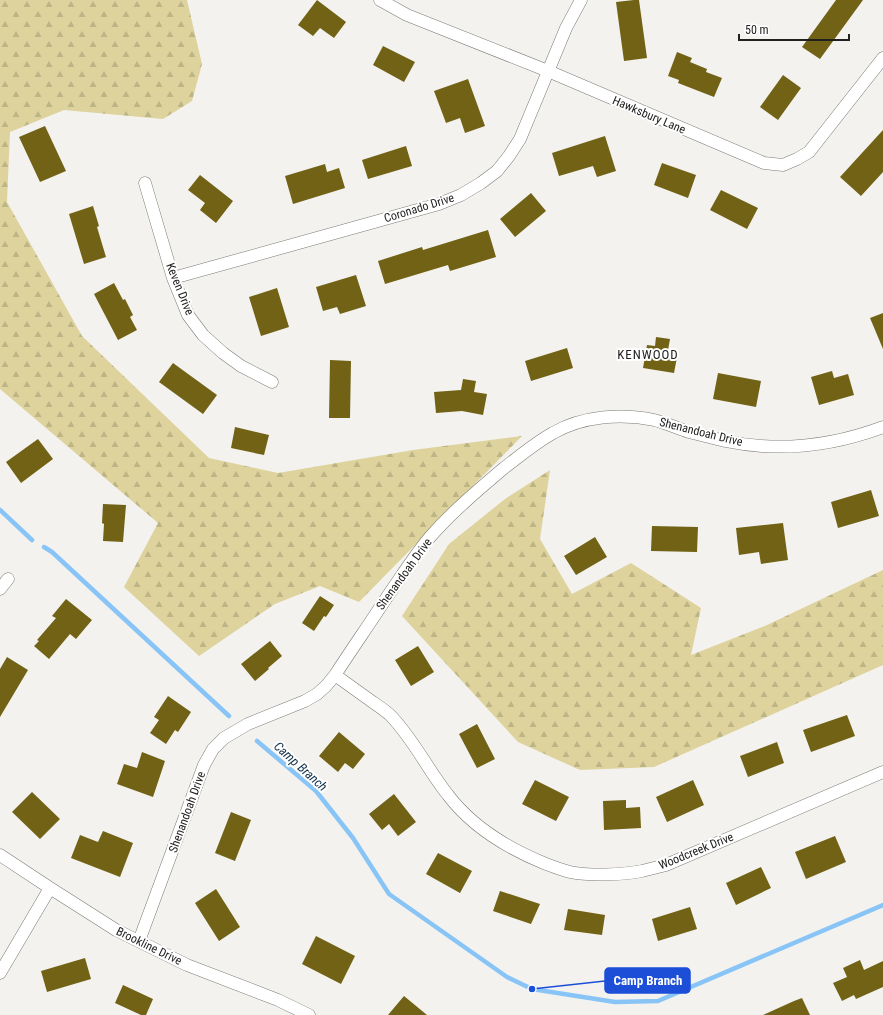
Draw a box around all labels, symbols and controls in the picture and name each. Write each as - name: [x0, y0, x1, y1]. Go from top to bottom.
- scale bar: [739, 16, 849, 42]
- text: 50 m: [745, 23, 769, 37]
- street label: Hawksbury Lane: [610, 93, 688, 137]
- street label: Coronado Drive: [382, 191, 456, 225]
- street label: Keven Drive: [163, 261, 197, 318]
- district label: KENWOOD: [617, 347, 679, 362]
- street label: Shenandoah Drive: [658, 415, 744, 449]
- street label: Shenandoah Drive: [373, 535, 435, 613]
- water label: Camp Branch: [271, 739, 330, 794]
- street label: Shenandoah Drive: [166, 769, 208, 854]
- street label: Woodcreek Drive: [657, 829, 736, 872]
- street label: Brookline Drive: [114, 924, 184, 968]
- callout: Camp Branch: [605, 968, 690, 993]
- text: Camp Branch: [614, 973, 682, 988]

